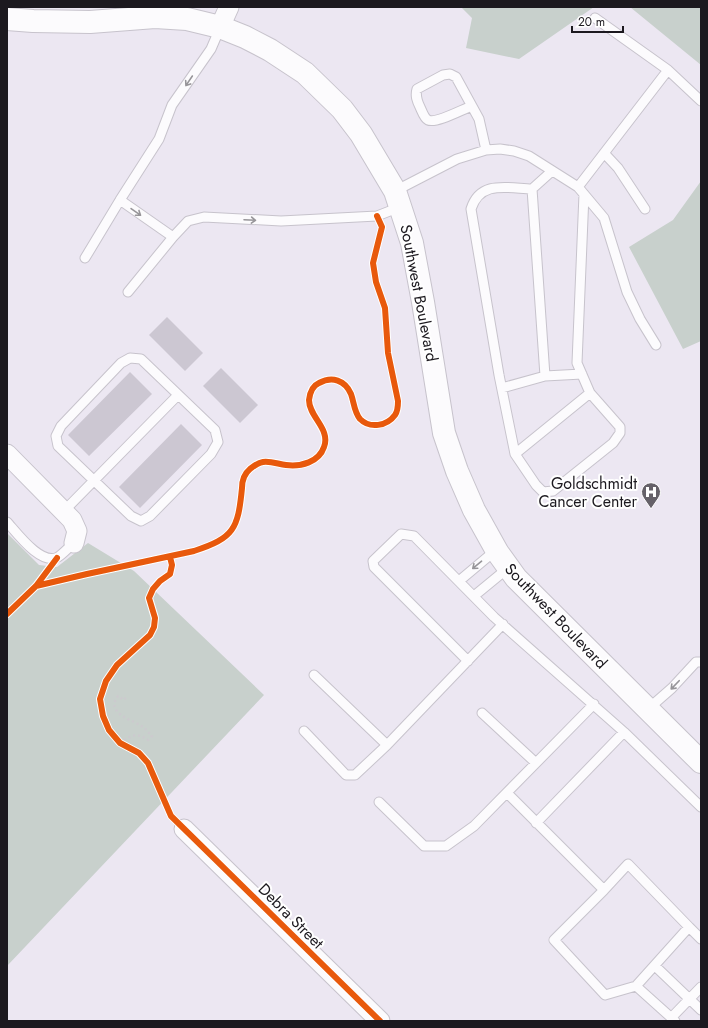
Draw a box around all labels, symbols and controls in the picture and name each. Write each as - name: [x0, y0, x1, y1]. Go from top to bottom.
- scale bar: [572, 8, 623, 34]
- text: 20 m: [578, 13, 605, 31]
- one-way arrow: [185, 76, 193, 87]
- one-way arrow: [130, 208, 141, 216]
- one-way arrow: [243, 216, 256, 223]
- street label: Southwest Boulevard: [394, 223, 444, 363]
- place label: Goldschmidt Cancer Center: [539, 472, 638, 513]
- hospital icon: Goldschmidt Cancer Center: [640, 481, 662, 509]
- street label: Southwest Boulevard: [499, 558, 613, 674]
- one-way arrow: [472, 561, 482, 570]
- one-way arrow: [670, 680, 680, 690]
- street label: Debra Street: [253, 878, 329, 954]

